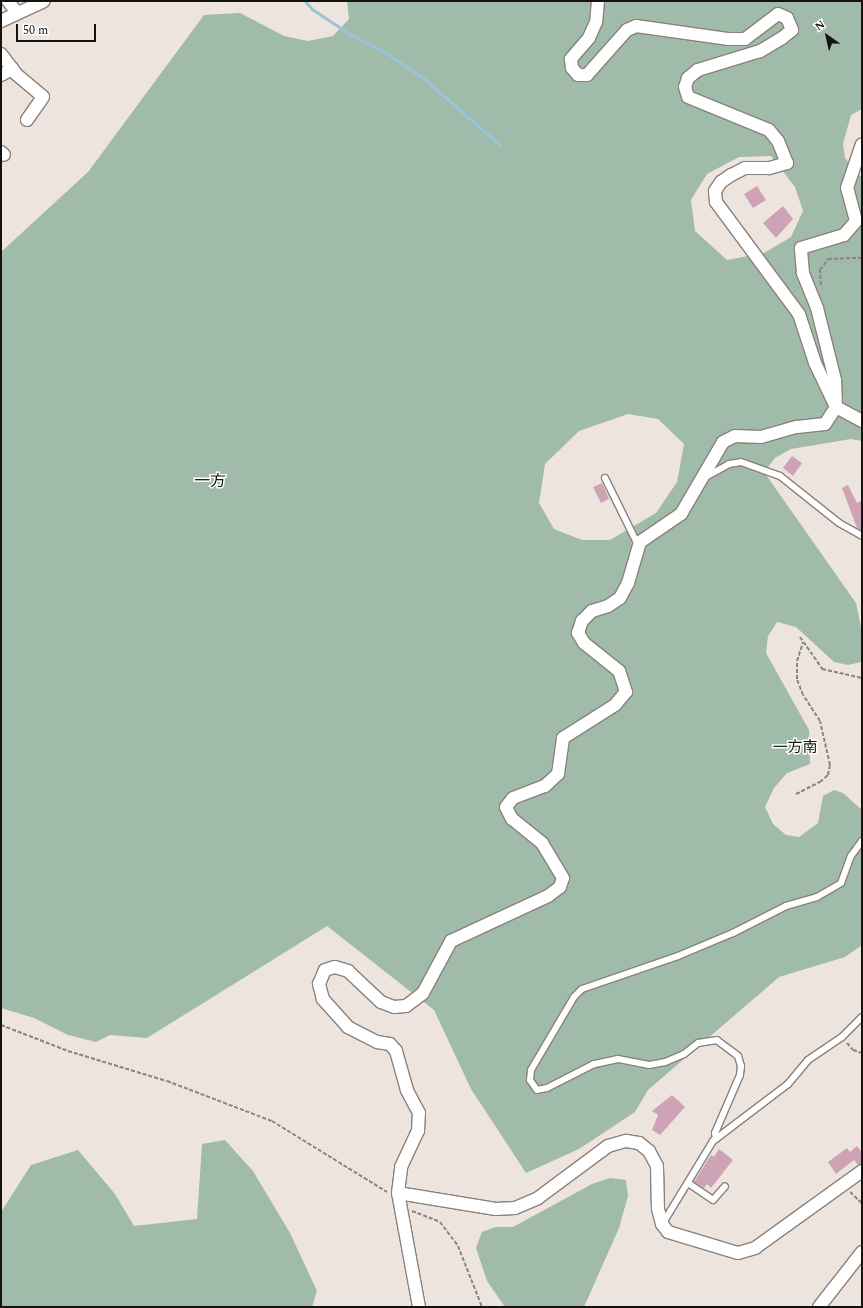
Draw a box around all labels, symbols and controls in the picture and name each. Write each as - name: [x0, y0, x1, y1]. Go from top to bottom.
- scale bar: [18, 16, 98, 42]
- north arrow: [807, 16, 847, 56]
- text: N: [812, 16, 828, 35]
- text: 50 m: [23, 21, 48, 40]
- district label: 一方: [194, 471, 226, 491]
- district label: 一方南: [773, 739, 817, 757]

